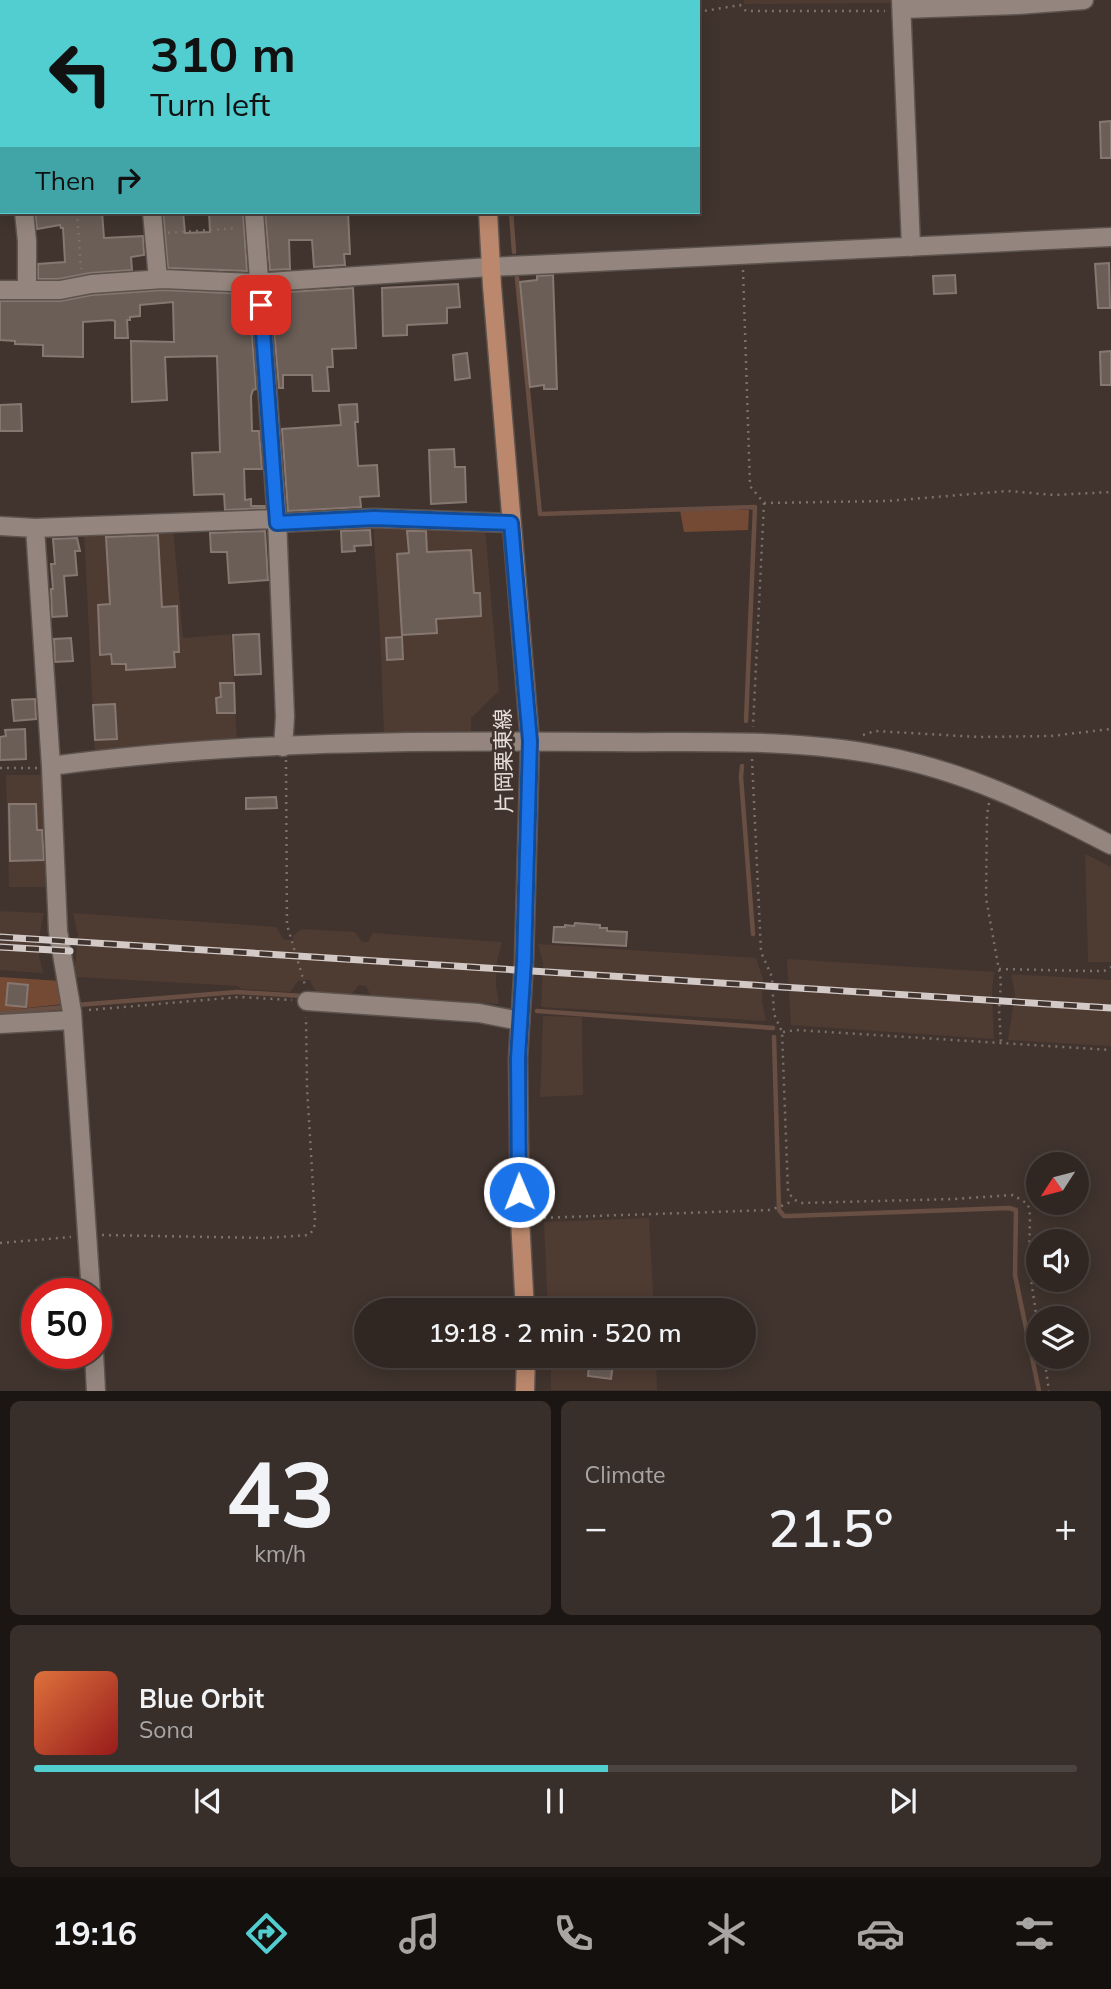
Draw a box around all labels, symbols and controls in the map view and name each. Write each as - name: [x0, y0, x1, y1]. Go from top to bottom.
- text: 310 m: [150, 23, 296, 84]
- icon: left: [35, 28, 126, 119]
- text: Turn left: [150, 84, 270, 124]
- icon: right: [109, 161, 147, 199]
- text: Then: [35, 164, 95, 197]
- pin: [231, 275, 291, 335]
- icon: arrive: [242, 286, 280, 324]
- street label: 片岡栗東線: [489, 708, 517, 814]
- north arrow: [1026, 1152, 1088, 1214]
- map controls: [1026, 1152, 1089, 1369]
- position arrow: [482, 1155, 556, 1229]
- button: sound: [1026, 1229, 1089, 1292]
- speed limit sign: 50: [21, 1278, 112, 1369]
- button: layers: [1026, 1306, 1089, 1369]
- text: 19:18 · 2 min · 520 m: [428, 1316, 682, 1349]
- text: 43: [226, 1436, 335, 1550]
- text: Climate: [585, 1460, 666, 1489]
- text: 21.5°: [768, 1495, 893, 1560]
- text: −: [585, 1503, 607, 1551]
- text: +: [1054, 1503, 1077, 1551]
- text: km/h: [254, 1539, 306, 1568]
- text: Blue Orbit: [139, 1682, 264, 1715]
- text: Sona: [139, 1715, 194, 1744]
- icon: previous: [189, 1782, 227, 1820]
- icon: pause: [536, 1782, 574, 1820]
- icon: next: [884, 1782, 922, 1820]
- icon: directions: [242, 1909, 291, 1958]
- icon: music: [395, 1909, 444, 1958]
- icon: phone: [549, 1909, 598, 1958]
- icon: climate: [702, 1909, 751, 1958]
- icon: car: [856, 1909, 905, 1958]
- icon: filters: [1010, 1909, 1059, 1958]
- text: 19:16: [52, 1913, 137, 1953]

